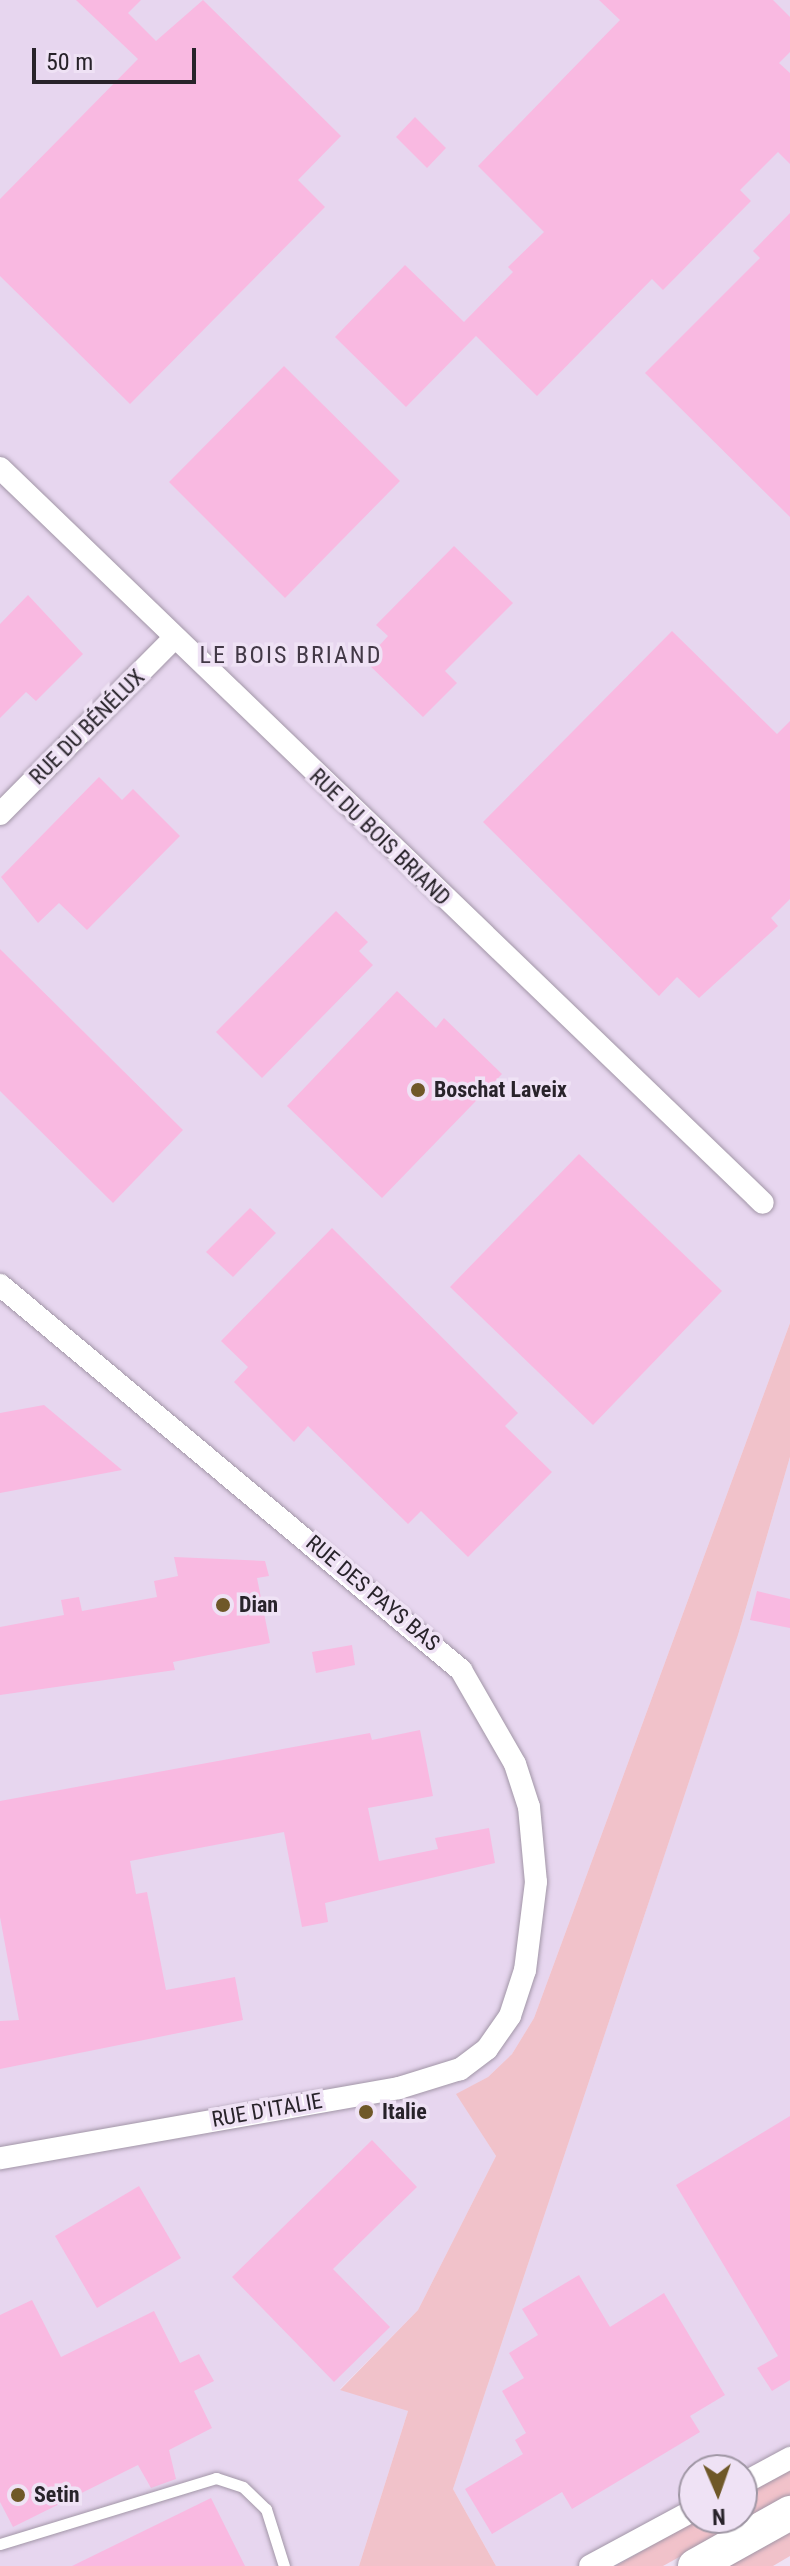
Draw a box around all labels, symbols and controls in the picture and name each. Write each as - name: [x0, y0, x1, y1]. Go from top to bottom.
- scale bar: [36, 32, 200, 82]
- text: 50 m: [46, 48, 93, 76]
- district label: LE BOIS BRIAND: [200, 642, 382, 670]
- street label: RUE DU BÉNÉLUX: [24, 664, 150, 790]
- street label: RUE DU BOIS BRIAND: [304, 763, 456, 911]
- place label: Boschat Laveix: [434, 1077, 567, 1103]
- marker: Boschat Laveix: [409, 1081, 427, 1099]
- street label: RUE DES PAYS BAS: [301, 1529, 445, 1657]
- place label: Dian: [239, 1592, 278, 1618]
- marker: Dian: [214, 1596, 232, 1614]
- street label: RUE D'ITALIE: [210, 2087, 324, 2133]
- place label: Italie: [382, 2099, 427, 2125]
- marker: Italie: [357, 2103, 375, 2121]
- north arrow: [678, 2454, 758, 2534]
- place label: Setin: [34, 2482, 80, 2508]
- marker: Setin: [9, 2486, 27, 2504]
- text: N: [712, 2504, 726, 2529]

